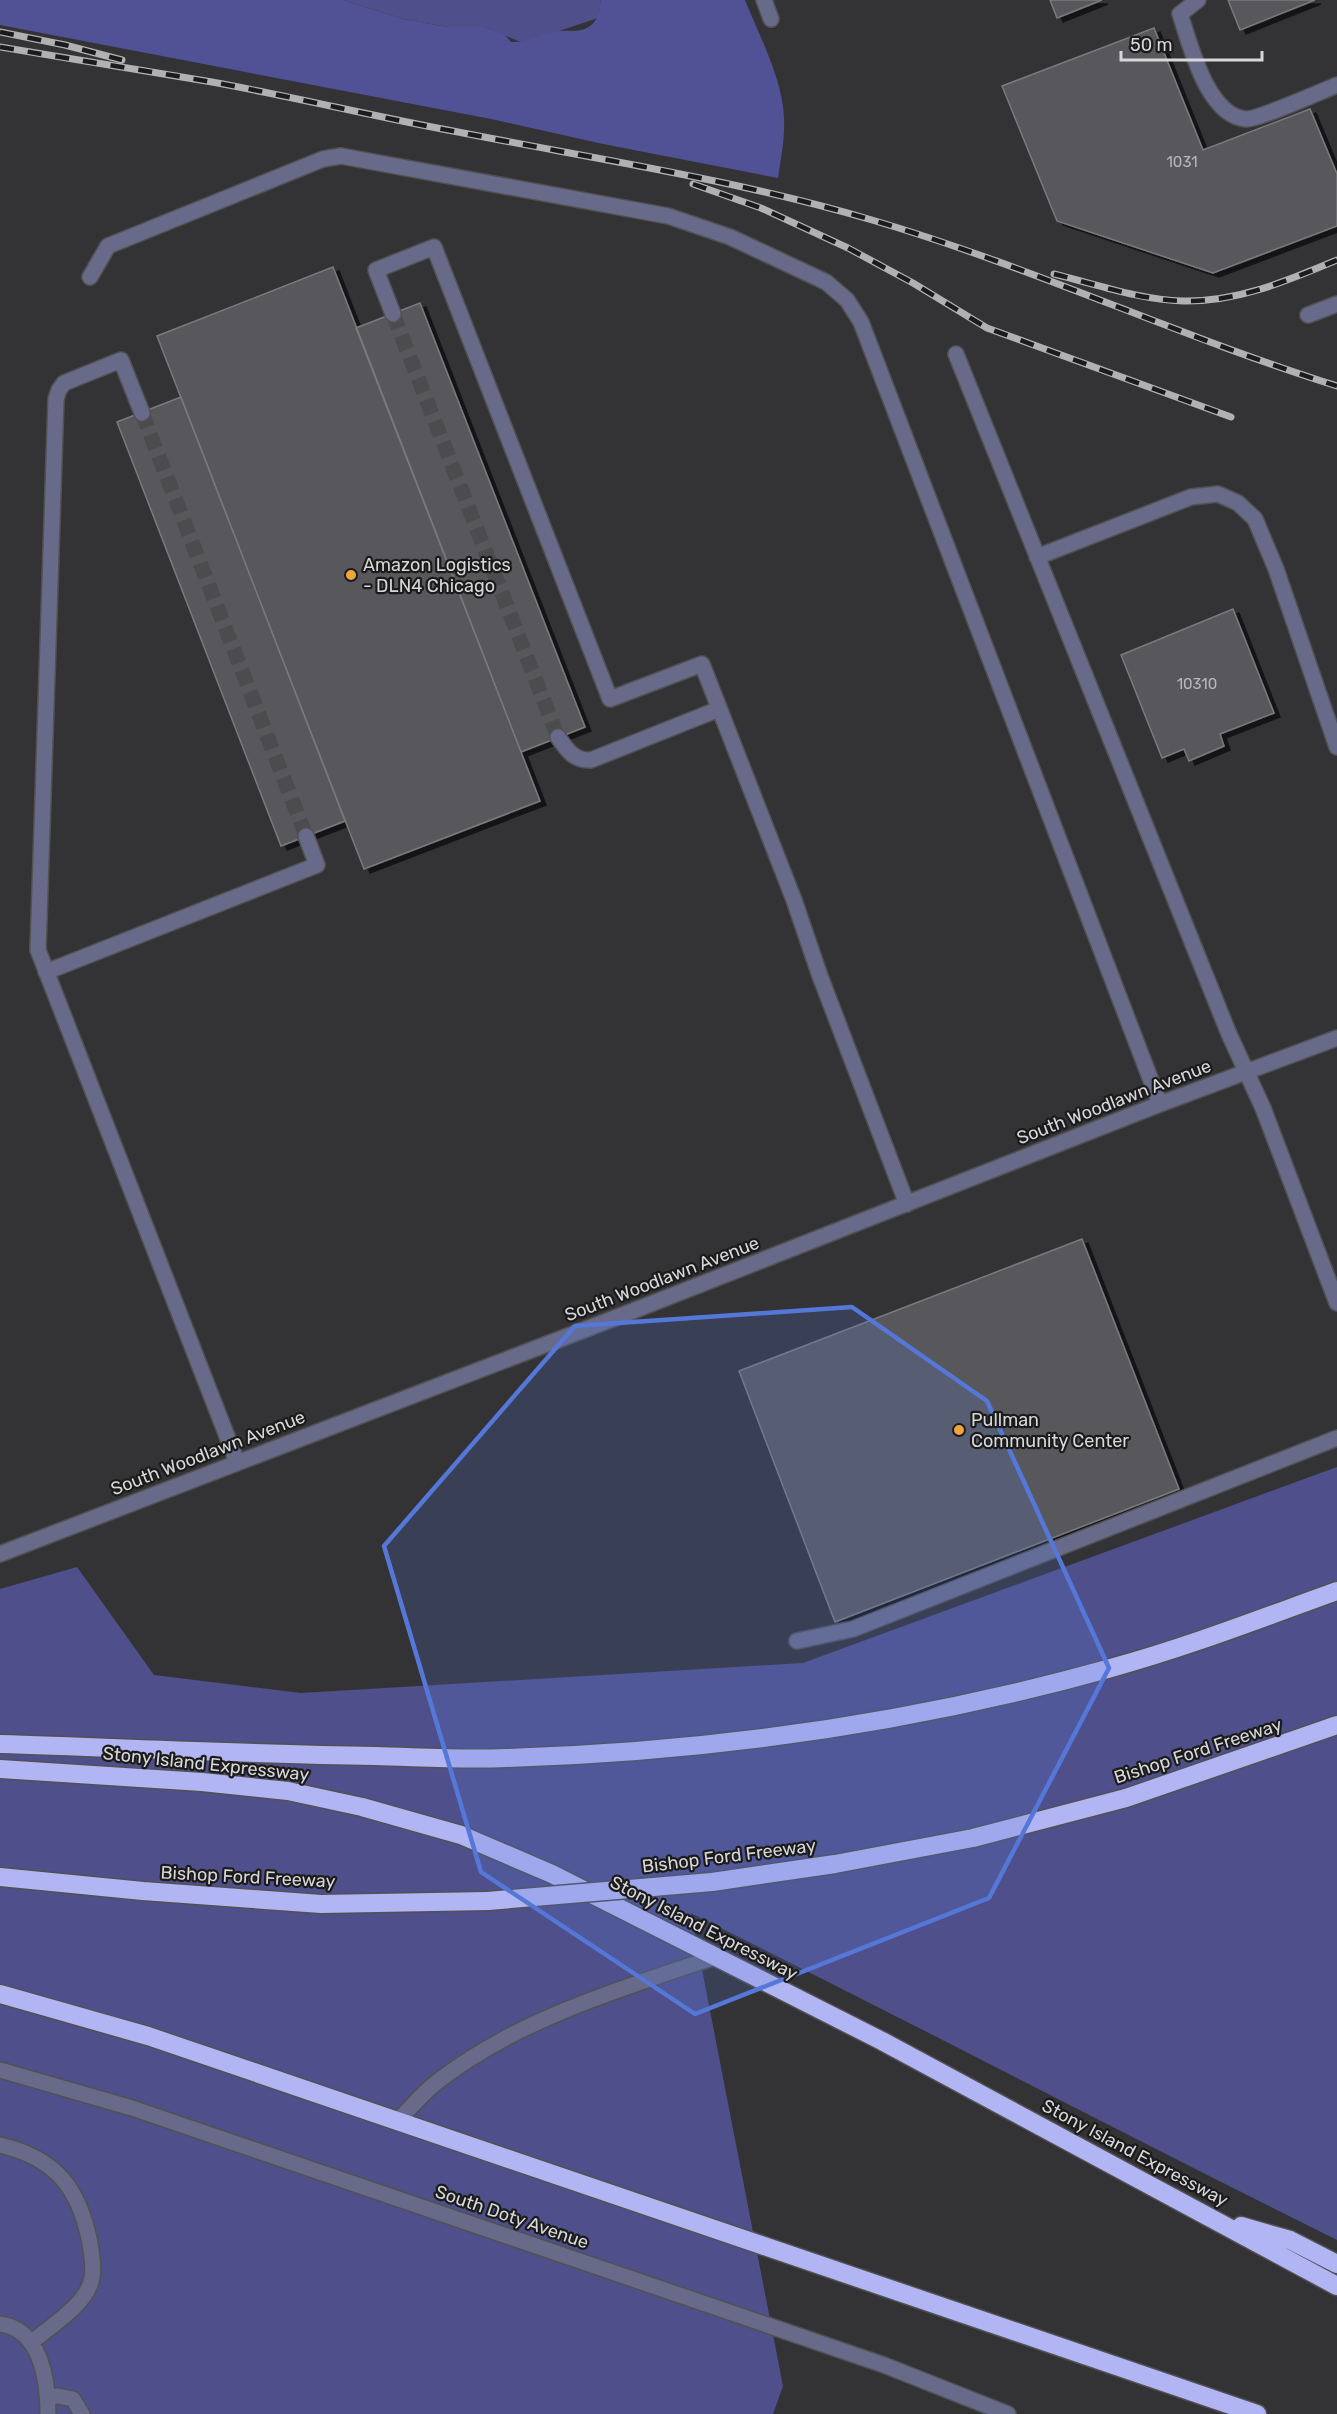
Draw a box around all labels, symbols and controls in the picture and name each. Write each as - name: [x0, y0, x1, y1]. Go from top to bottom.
- scale bar: [1121, 24, 1262, 62]
- text: 50 m: [1130, 34, 1173, 56]
- house number: 1031: [1166, 153, 1198, 171]
- place label: Amazon Logistics - DLN4 Chicago: [363, 554, 511, 597]
- marker: Amazon Logistics - DLN4 Chicago: [344, 568, 358, 582]
- house number: 10310: [1177, 675, 1217, 693]
- street label: South Woodlawn Avenue: [1014, 1055, 1214, 1149]
- street label: South Woodlawn Avenue: [562, 1232, 762, 1326]
- street label: South Woodlawn Avenue: [108, 1406, 308, 1500]
- place label: Pullman Community Center: [971, 1409, 1129, 1452]
- marker: Pullman Community Center: [952, 1423, 966, 1437]
- street label: Bishop Ford Freeway: [1111, 1713, 1285, 1789]
- street label: Stony Island Expressway: [102, 1742, 310, 1786]
- street label: Bishop Ford Freeway: [641, 1834, 817, 1878]
- street label: Bishop Ford Freeway: [160, 1861, 336, 1893]
- street label: Stony Island Expressway: [607, 1871, 801, 1985]
- street label: Stony Island Expressway: [1038, 2095, 1232, 2211]
- street label: South Doty Avenue: [432, 2180, 592, 2254]

